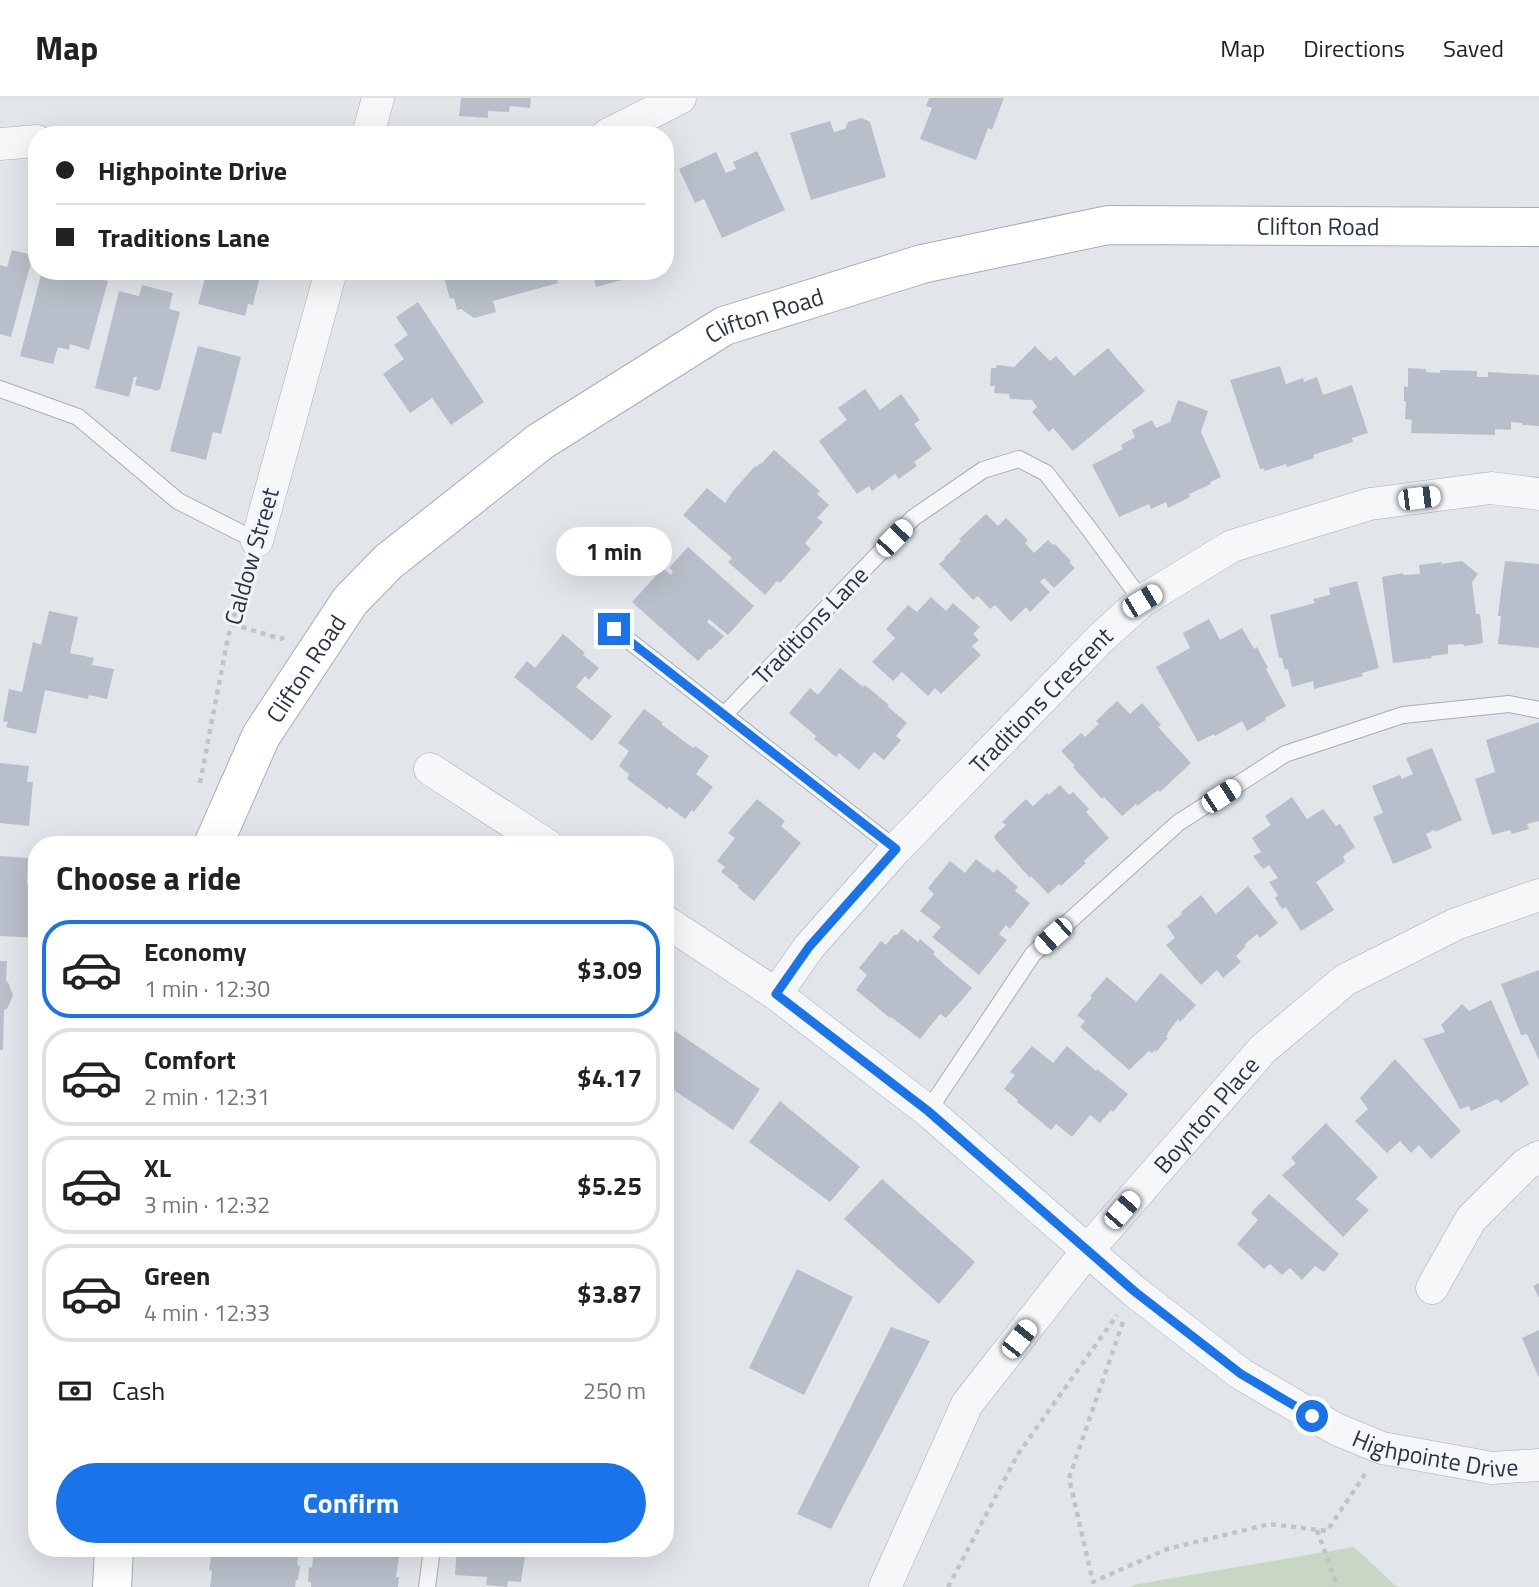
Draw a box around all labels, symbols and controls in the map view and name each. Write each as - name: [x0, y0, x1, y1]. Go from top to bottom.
- text: Map: [35, 23, 98, 73]
- text: Map: [1220, 30, 1265, 66]
- text: Directions: [1303, 30, 1405, 66]
- text: Saved: [1443, 30, 1504, 66]
- text: Highpointe Drive: [98, 151, 287, 190]
- street label: Clifton Road: [1256, 208, 1380, 244]
- text: Traditions Lane: [98, 218, 270, 257]
- street label: Clifton Road: [697, 278, 828, 352]
- street label: Caldow Street: [214, 483, 288, 629]
- car: [1397, 485, 1442, 511]
- car: [872, 516, 917, 560]
- callout: 1 min: [556, 528, 672, 576]
- text: 1 min: [586, 534, 642, 569]
- street label: Traditions Lane: [744, 557, 876, 693]
- car: [1119, 581, 1166, 621]
- street label: Clifton Road: [257, 607, 354, 730]
- route end: [598, 613, 630, 645]
- street label: Traditions Crescent: [961, 618, 1121, 782]
- car: [1198, 776, 1245, 816]
- text: Choose a ride: [56, 854, 241, 902]
- car: [1031, 914, 1076, 958]
- text: Economy: [144, 932, 246, 971]
- icon: car: [60, 938, 123, 1001]
- text: $3.09: [577, 950, 642, 989]
- text: 1 min · 12:30: [144, 971, 270, 1006]
- text: Comfort: [144, 1040, 236, 1079]
- icon: car: [60, 1046, 123, 1109]
- street label: Boynton Place: [1145, 1048, 1267, 1181]
- text: $4.17: [577, 1058, 642, 1097]
- text: 2 min · 12:31: [144, 1079, 270, 1114]
- text: XL: [144, 1148, 171, 1187]
- icon: car: [60, 1154, 123, 1217]
- text: $5.25: [577, 1166, 642, 1205]
- text: 3 min · 12:32: [144, 1187, 270, 1222]
- car: [1101, 1187, 1144, 1233]
- text: Green: [144, 1256, 210, 1295]
- icon: car: [60, 1262, 123, 1325]
- text: $3.87: [577, 1274, 642, 1313]
- text: 4 min · 12:33: [144, 1295, 270, 1330]
- car: [998, 1316, 1041, 1362]
- text: Cash: [112, 1371, 165, 1410]
- icon: cash: [56, 1372, 94, 1410]
- text: 250 m: [583, 1373, 646, 1408]
- route start: [1296, 1400, 1328, 1432]
- street label: Highpointe Drive: [1347, 1420, 1519, 1486]
- button: Confirm: [56, 1463, 646, 1543]

